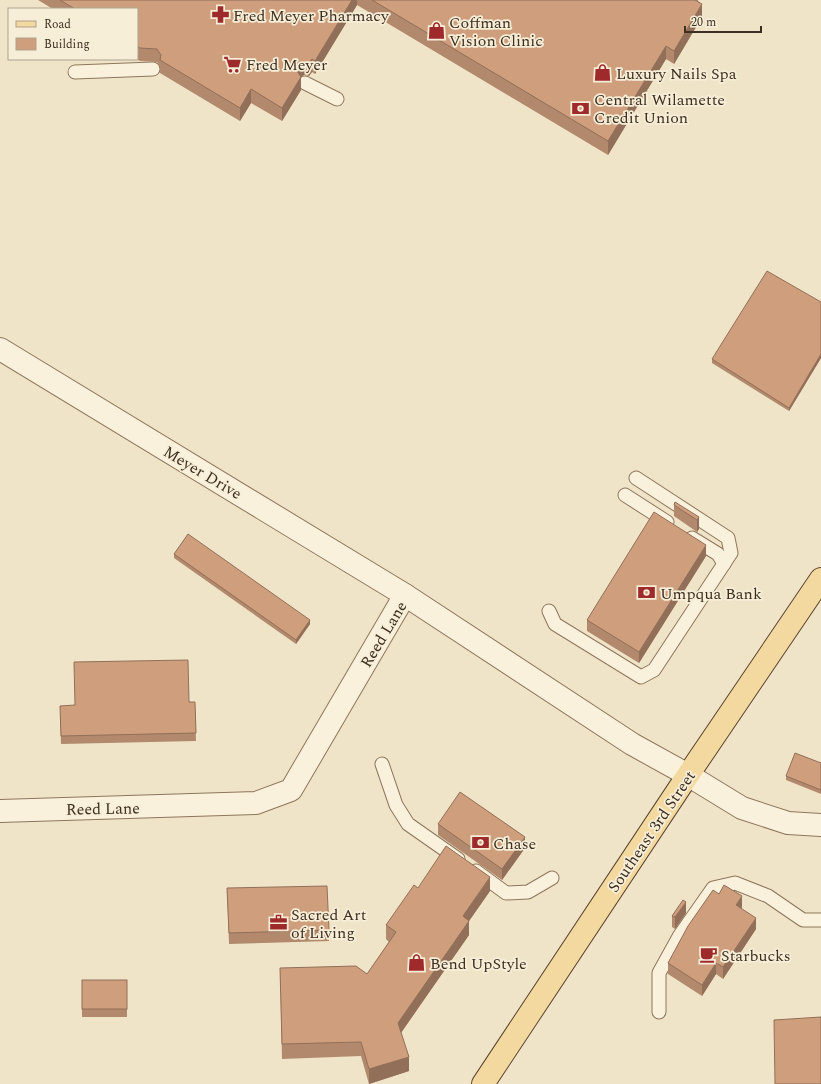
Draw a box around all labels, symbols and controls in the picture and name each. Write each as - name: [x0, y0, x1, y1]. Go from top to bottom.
- place label: Fred Meyer Pharmacy: [233, 4, 390, 28]
- pharmacy icon: Fred Meyer Pharmacy: [210, 5, 230, 25]
- legend: [8, 8, 138, 60]
- scale bar: [685, 8, 761, 34]
- place label: Coffman Vision Clinic: [449, 11, 543, 53]
- text: 20 m: [691, 13, 716, 32]
- text: Road: [44, 15, 71, 34]
- shop icon: Coffman Vision Clinic: [426, 21, 446, 41]
- text: Building: [44, 35, 90, 54]
- place label: Fred Meyer: [246, 53, 327, 77]
- supermarket icon: Fred Meyer: [223, 54, 243, 74]
- place label: Luxury Nails Spa: [616, 62, 737, 86]
- shop icon: Luxury Nails Spa: [593, 63, 613, 83]
- place label: Central Wilamette Credit Union: [594, 88, 725, 130]
- bank icon: Central Wilamette Credit Union: [571, 98, 591, 118]
- street label: Meyer Drive: [159, 440, 246, 506]
- place label: Umpqua Bank: [660, 582, 762, 606]
- bank icon: Umpqua Bank: [637, 583, 657, 603]
- street label: Reed Lane: [355, 597, 413, 672]
- street label: Southeast 3rd Street: [602, 765, 702, 897]
- street label: Reed Lane: [66, 796, 140, 822]
- place label: Chase: [493, 832, 536, 856]
- bank icon: Chase: [470, 833, 490, 853]
- place label: Sacred Art of Living: [291, 903, 367, 945]
- office icon: Sacred Art of Living: [268, 913, 288, 933]
- place label: Starbucks: [721, 944, 791, 968]
- cafe icon: Starbucks: [698, 945, 718, 965]
- place label: Bend UpStyle: [430, 952, 527, 976]
- shop icon: Bend UpStyle: [407, 953, 427, 973]

